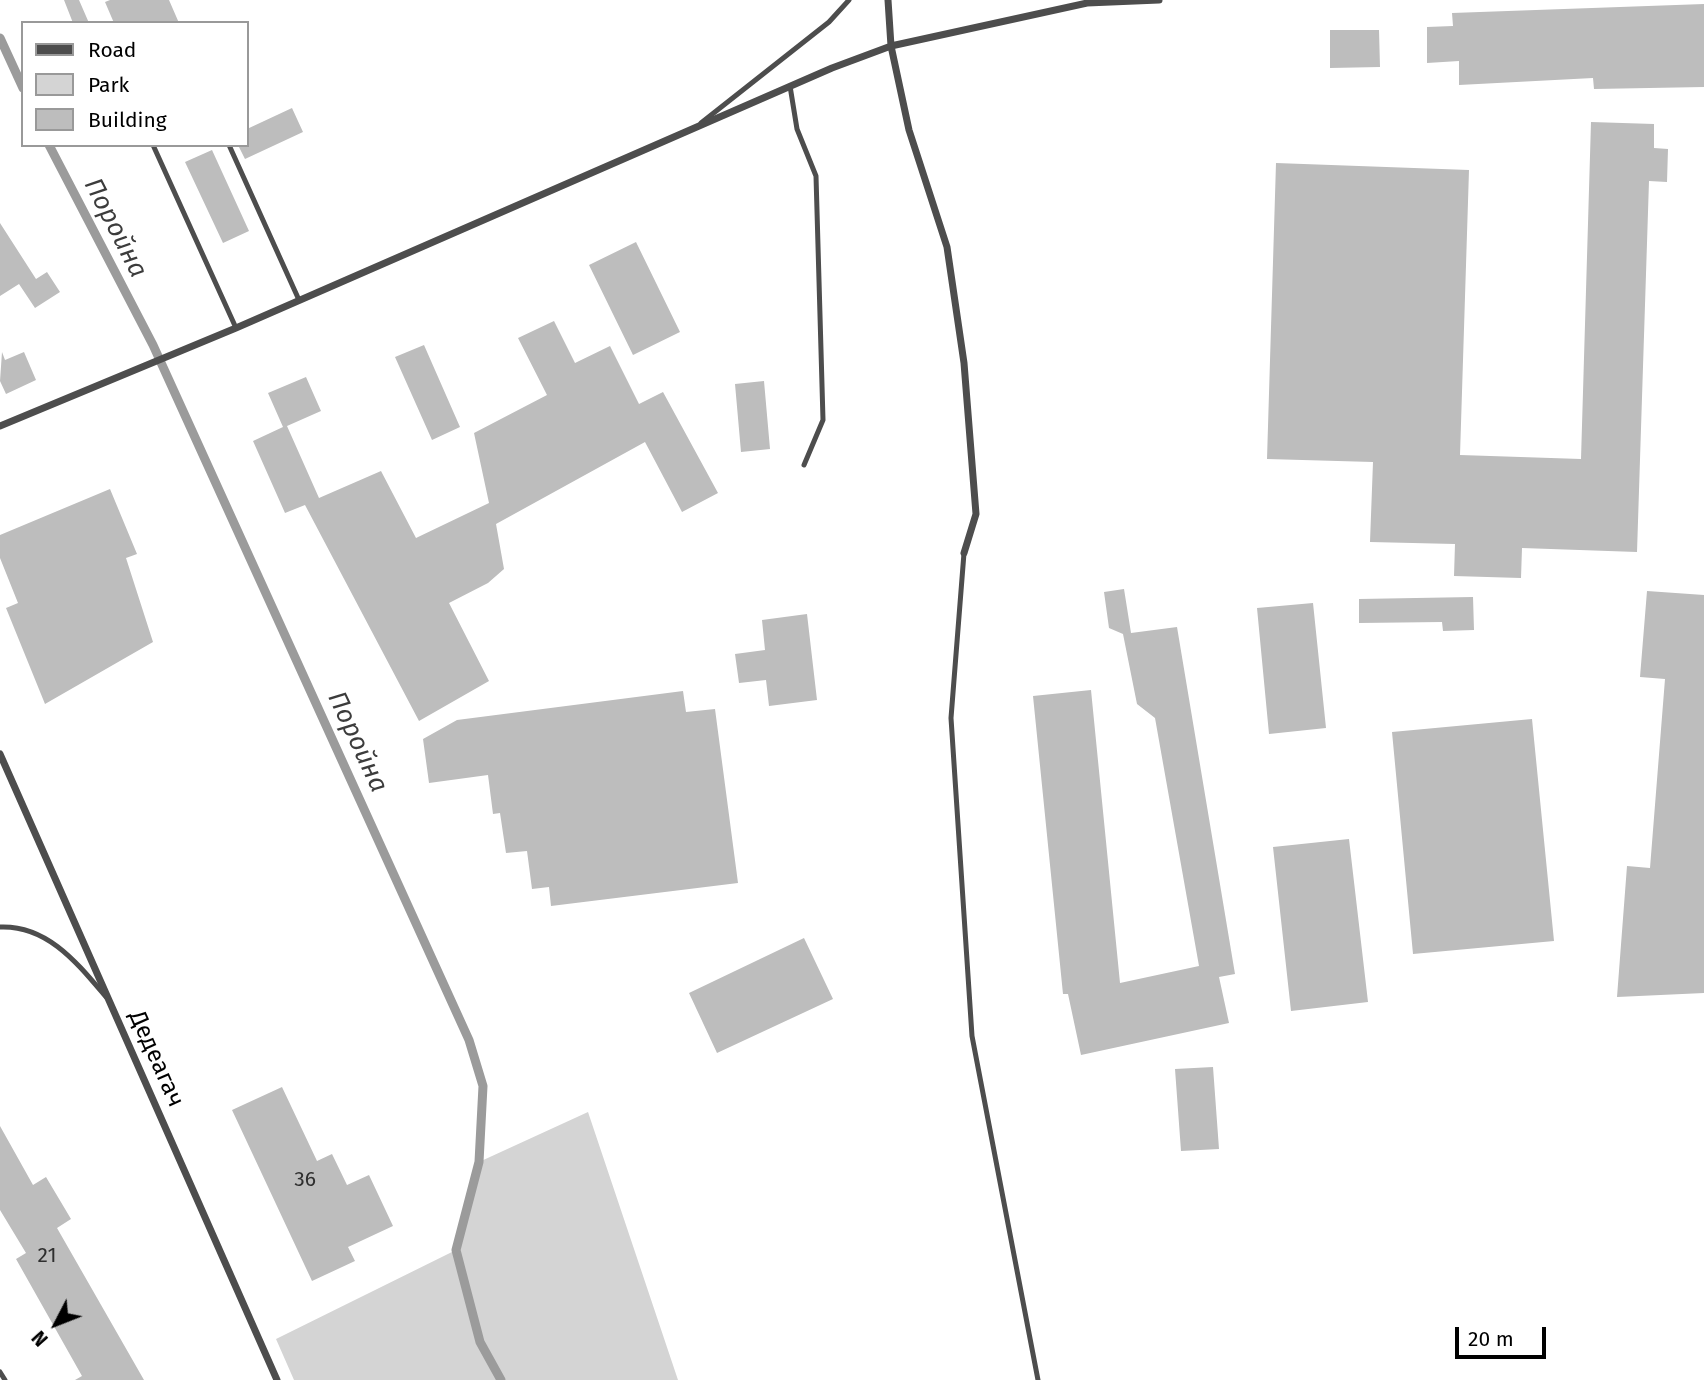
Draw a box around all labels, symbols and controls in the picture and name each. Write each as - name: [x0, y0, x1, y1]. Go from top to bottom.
- legend: [21, 21, 248, 147]
- text: Road: [88, 37, 136, 63]
- text: Park: [88, 72, 129, 98]
- text: Building: [88, 107, 167, 133]
- water label: Поройна: [77, 173, 153, 283]
- water label: Поройна: [320, 687, 394, 797]
- street label: Дедеагач: [122, 1006, 190, 1112]
- house number: 36: [294, 1167, 316, 1193]
- house number: 21: [38, 1243, 56, 1269]
- north arrow: [21, 1289, 91, 1359]
- scale bar: [1459, 1314, 1550, 1358]
- text: N: [27, 1326, 53, 1351]
- text: 20 m: [1468, 1326, 1514, 1352]

